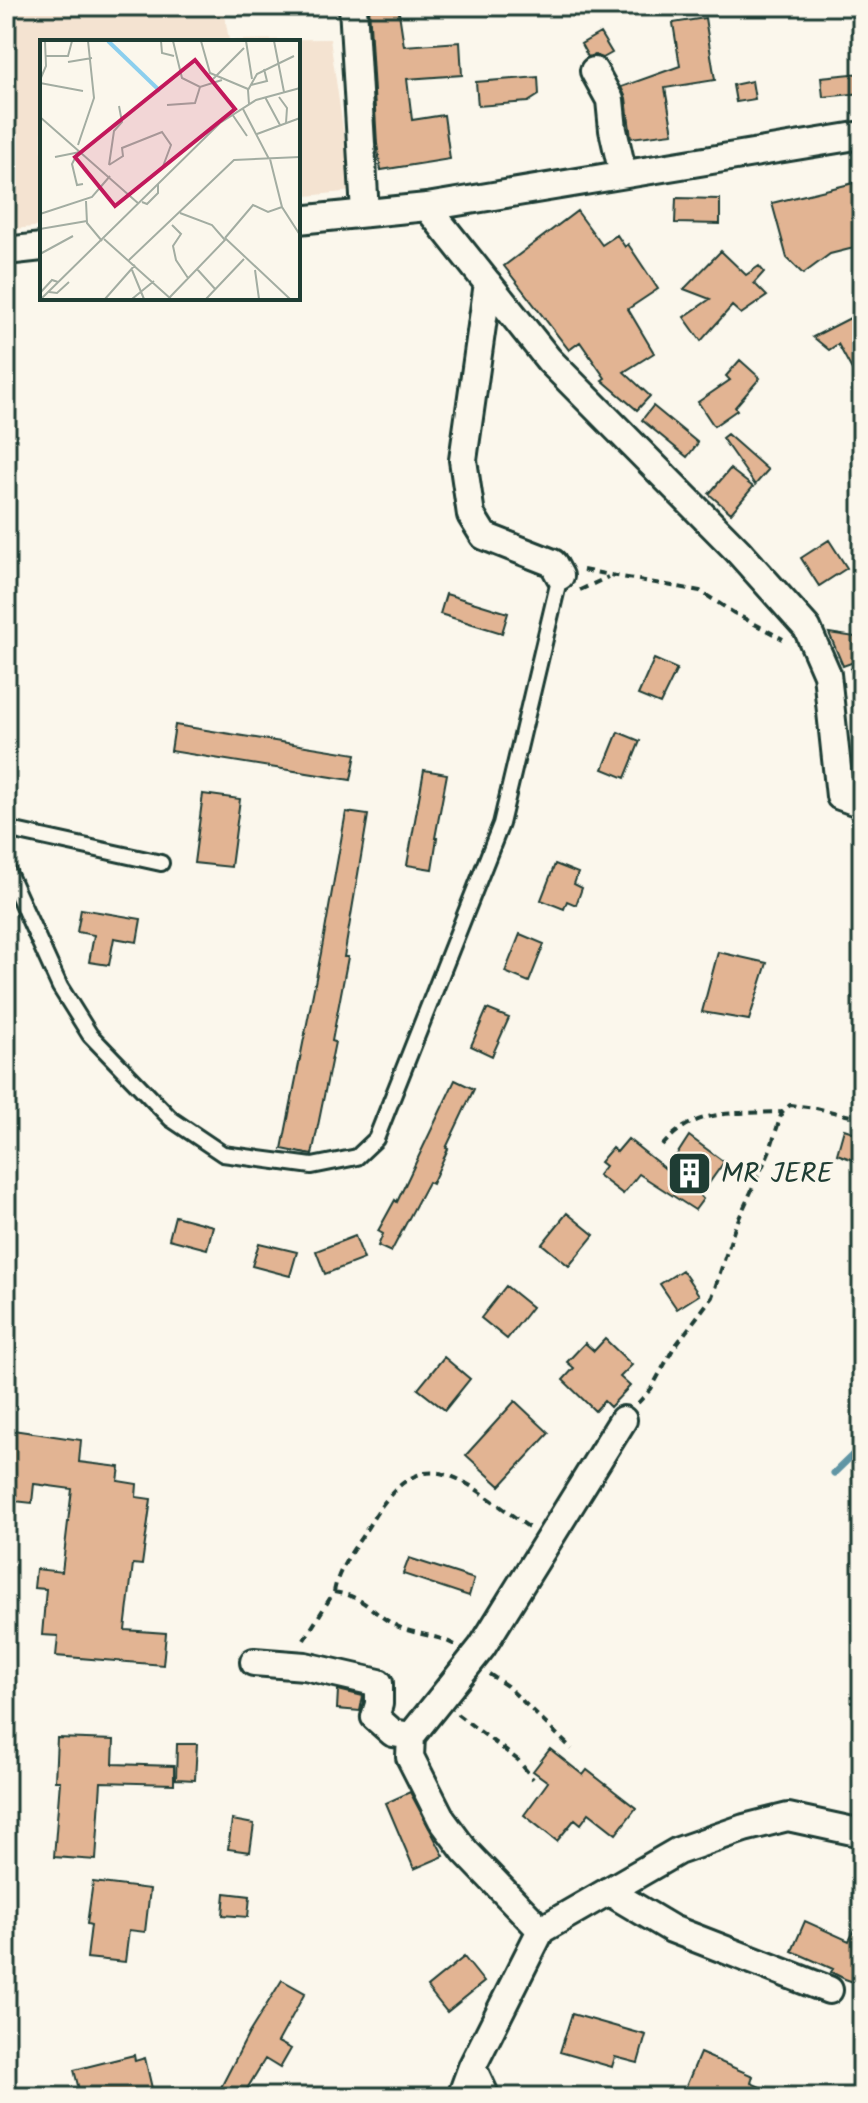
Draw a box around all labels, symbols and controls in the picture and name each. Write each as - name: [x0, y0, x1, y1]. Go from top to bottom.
- inset map: [40, 40, 300, 300]
- building icon: MR JERE: [666, 1150, 714, 1198]
- place label: MR JERE: [721, 1152, 834, 1197]

